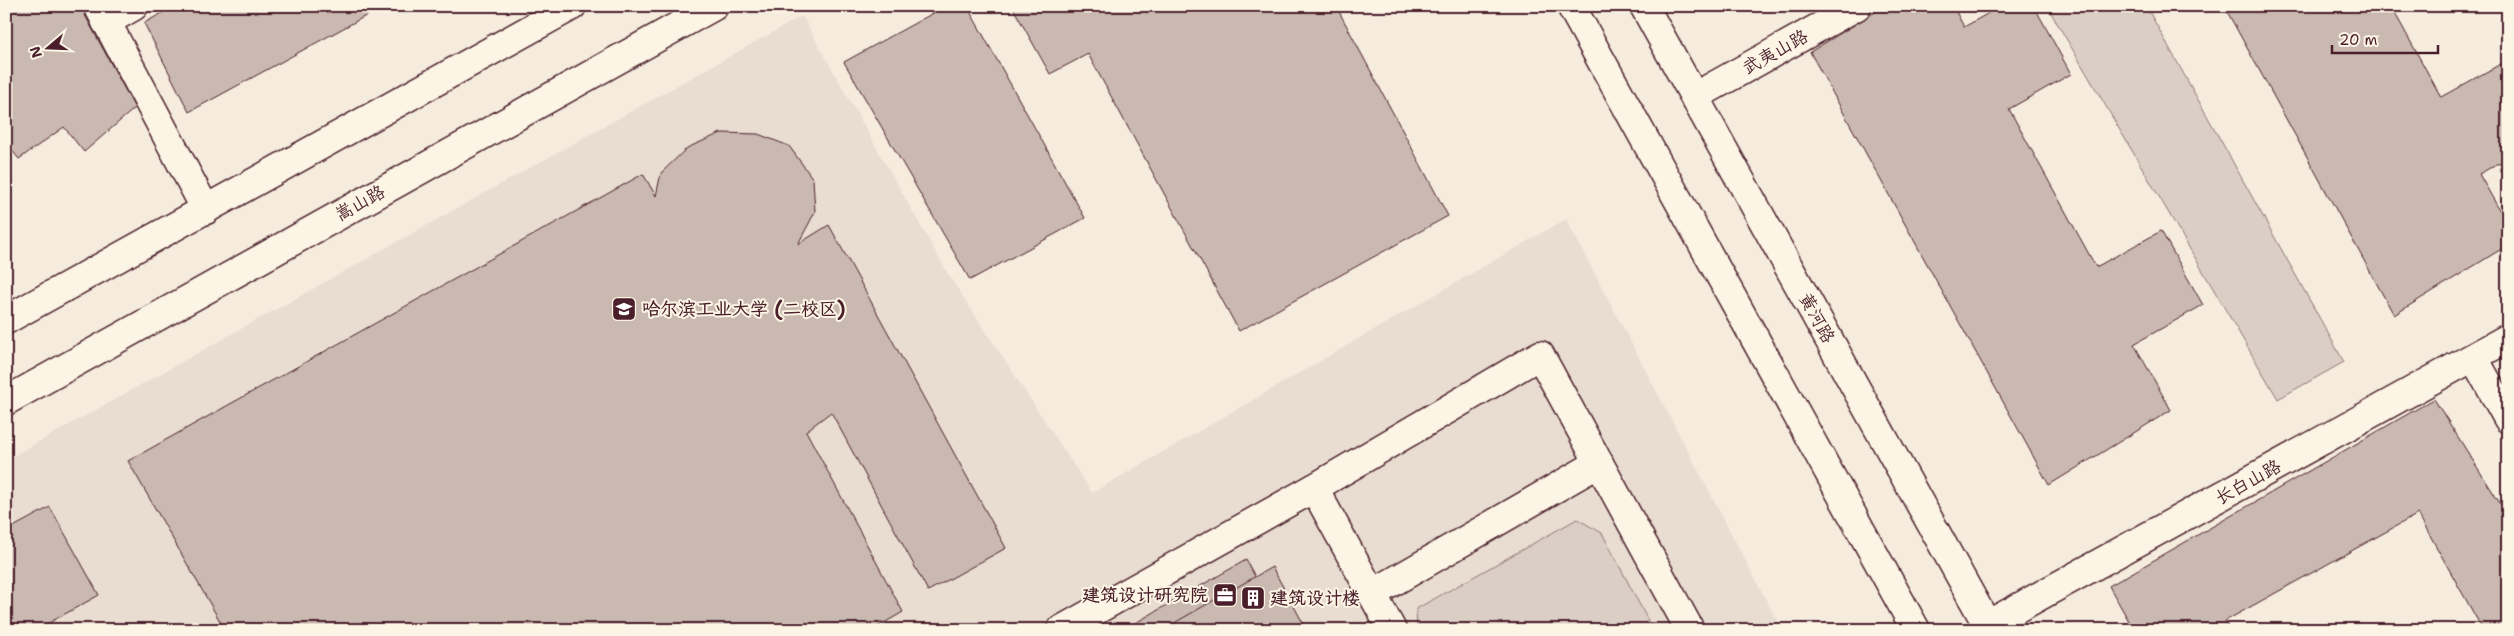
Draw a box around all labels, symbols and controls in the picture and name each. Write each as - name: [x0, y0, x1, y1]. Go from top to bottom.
- north arrow: [22, 22, 72, 72]
- scale bar: [2332, 22, 2438, 54]
- street label: 武夷山路: [1738, 24, 1812, 80]
- text: 20 m: [2339, 30, 2378, 50]
- text: N: [25, 44, 46, 60]
- street label: 嵩山路: [331, 179, 389, 227]
- street label: 黄河路: [1793, 289, 1841, 347]
- school or university icon: 哈尔滨工业大学 (二校区): [611, 296, 637, 322]
- place label: 哈尔滨工业大学 (二校区): [642, 297, 845, 321]
- street label: 长白山路: [2211, 454, 2285, 510]
- office icon: 建筑设计研究院: [1212, 582, 1238, 608]
- place label: 建筑设计研究院: [1082, 583, 1208, 607]
- building icon: 建筑设计楼: [1240, 585, 1266, 611]
- place label: 建筑设计楼: [1270, 586, 1360, 610]

